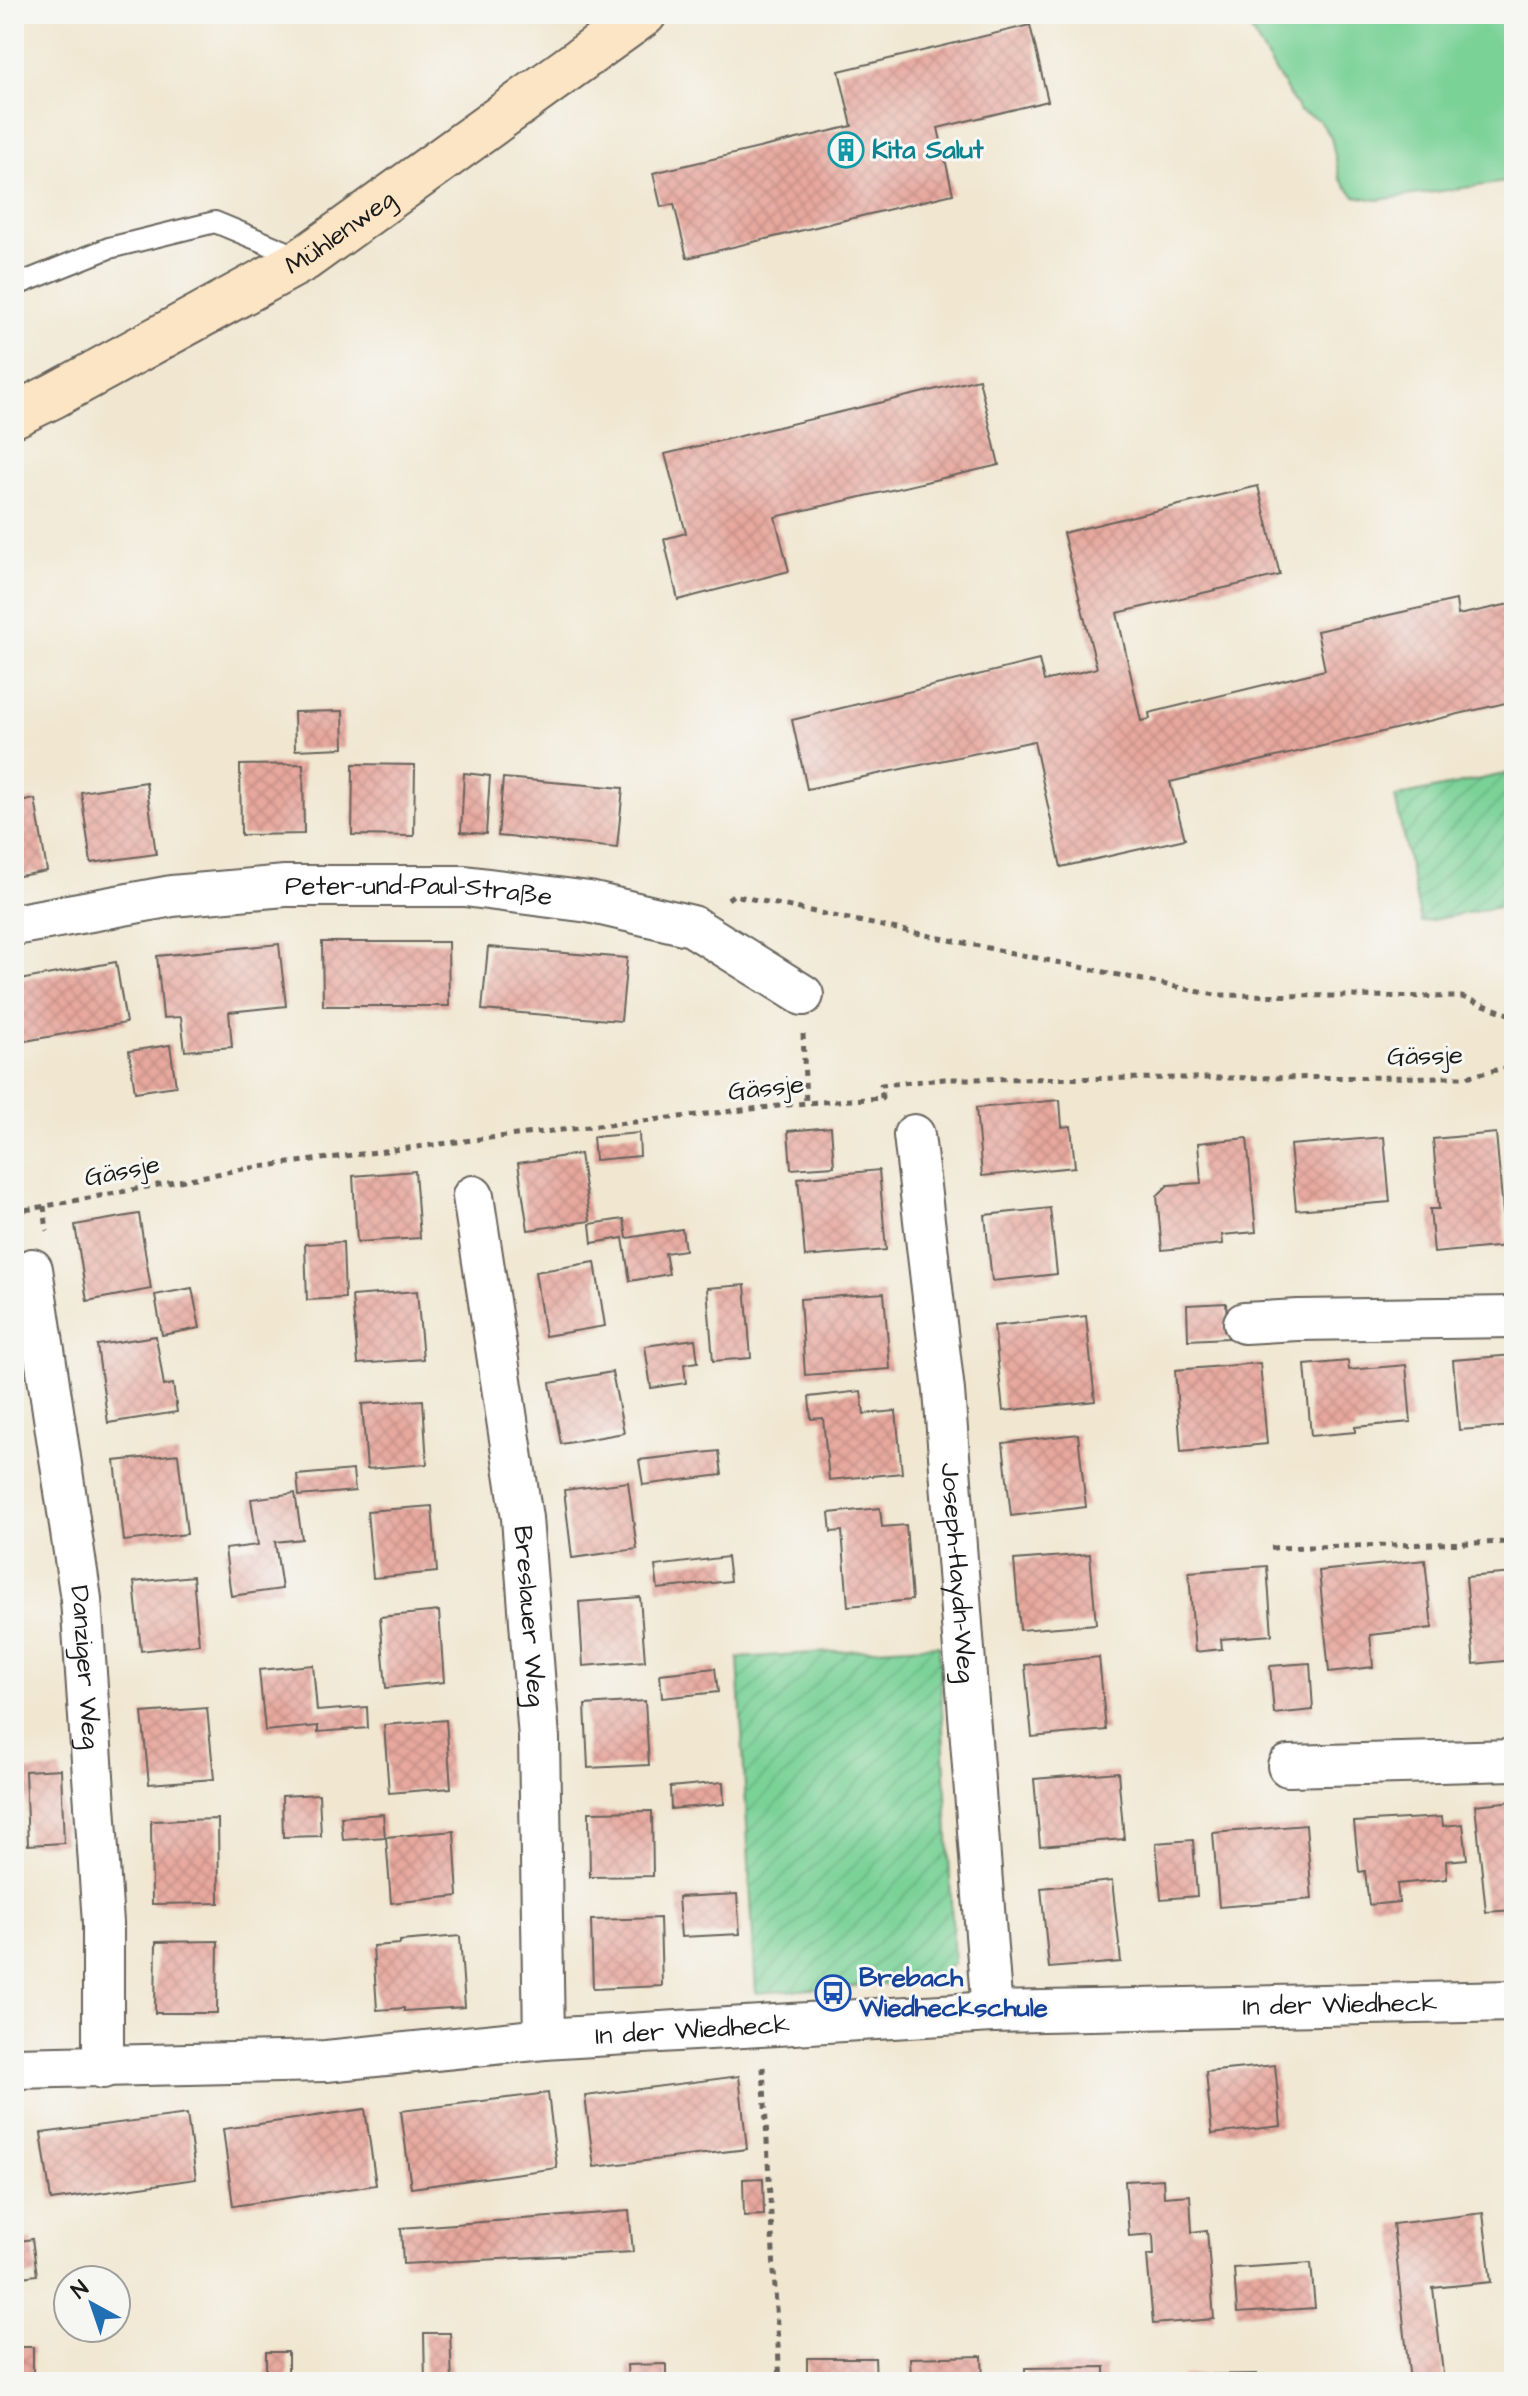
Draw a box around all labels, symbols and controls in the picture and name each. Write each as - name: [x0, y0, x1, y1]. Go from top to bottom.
- building icon: Kita Salut: [827, 131, 865, 169]
- place label: Kita Salut: [872, 132, 984, 168]
- street label: Mühlenweg: [279, 181, 404, 284]
- street label: Peter-und-Paul-Straße: [285, 868, 554, 915]
- street label: Gässje: [1387, 1037, 1463, 1075]
- street label: Gässje: [726, 1066, 806, 1110]
- street label: Gässje: [81, 1146, 163, 1196]
- street label: Joseph-Haydn-Weg: [932, 1461, 984, 1684]
- street label: Breslauer Weg: [505, 1524, 555, 1708]
- street label: Danziger Weg: [61, 1583, 109, 1750]
- place label: Brebach Wiedheckschule: [858, 1960, 1048, 2026]
- bus stop icon: Brebach Wiedheckschule: [814, 1974, 852, 2012]
- street label: In der Wiedheck: [1242, 1985, 1438, 2025]
- street label: In der Wiedheck: [594, 2006, 791, 2054]
- north arrow: [52, 2264, 132, 2344]
- text: N: [65, 2273, 96, 2306]

